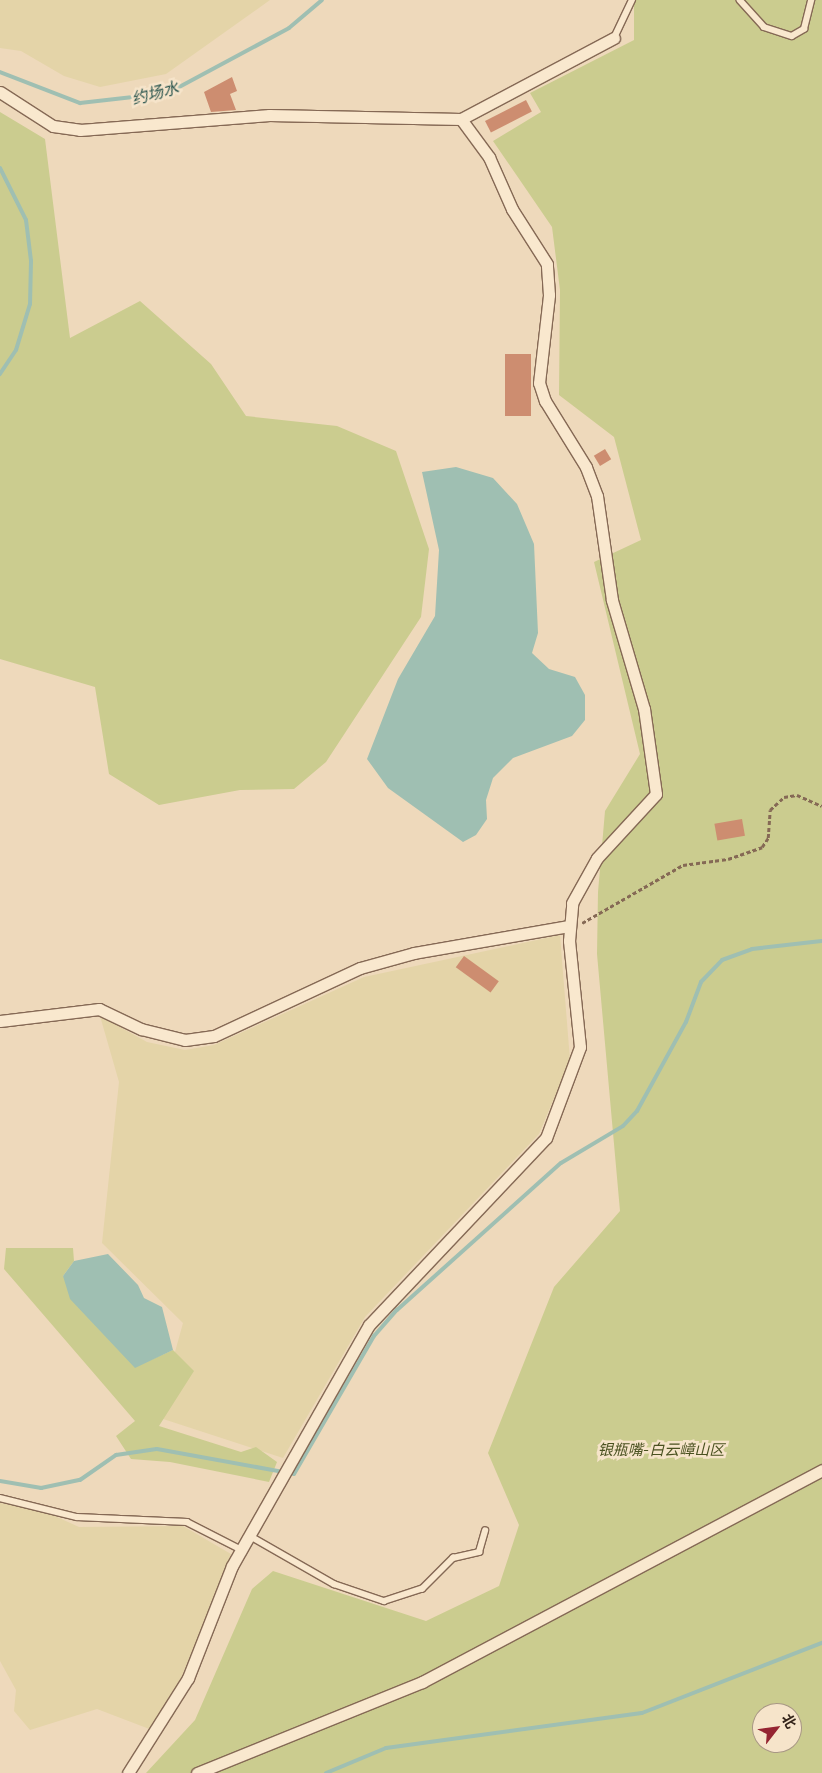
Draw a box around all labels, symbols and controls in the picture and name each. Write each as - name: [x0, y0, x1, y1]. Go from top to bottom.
- water label: 约场水: [129, 78, 181, 108]
- park label: 银瓶嘴-白云嶂山区: [598, 1441, 724, 1459]
- north arrow: [752, 1703, 802, 1753]
- text: 北: [778, 1710, 801, 1732]

